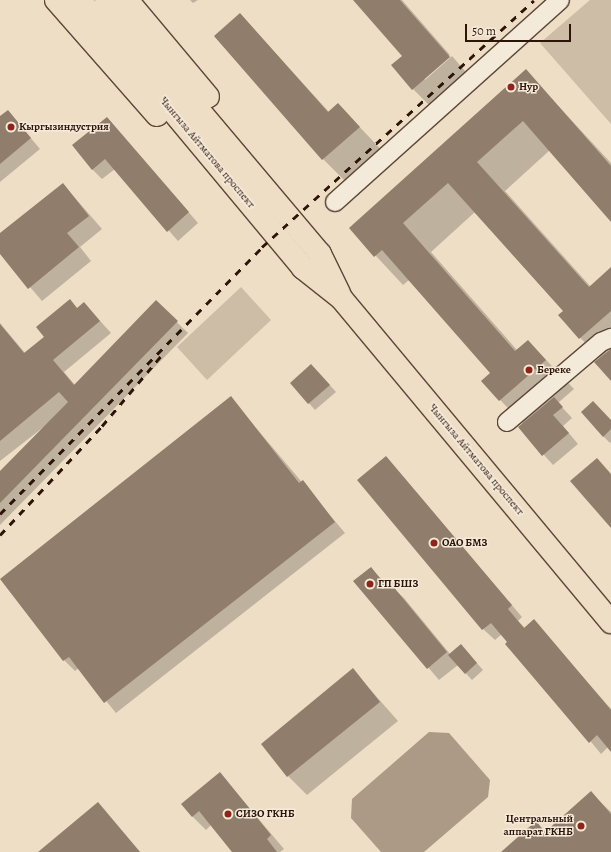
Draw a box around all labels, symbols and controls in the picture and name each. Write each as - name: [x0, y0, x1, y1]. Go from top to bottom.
- scale bar: [467, 16, 573, 42]
- text: 50 m: [472, 23, 496, 39]
- place label: Нур: [519, 80, 538, 94]
- marker: Нур: [506, 82, 516, 92]
- street label: Чынгыза Айтматова проспект: [157, 95, 257, 211]
- place label: Кыргызиндустрия: [19, 120, 109, 134]
- marker: Кыргызиндустрия: [6, 122, 16, 132]
- place label: Береке: [537, 363, 571, 377]
- marker: Береке: [524, 365, 534, 375]
- street label: Чынгыза Айтматова проспект: [426, 402, 526, 518]
- place label: ОАО БМЗ: [442, 536, 488, 550]
- marker: ОАО БМЗ: [429, 538, 439, 548]
- place label: ГП БШЗ: [378, 577, 418, 591]
- marker: ГП БШЗ: [365, 579, 375, 589]
- place label: СИЗО ГКНБ: [236, 807, 295, 821]
- marker: СИЗО ГКНБ: [223, 809, 233, 819]
- place label: Центральный аппарат ГКНБ: [504, 813, 573, 839]
- marker: Центральный аппарат ГКНБ: [576, 821, 586, 831]

